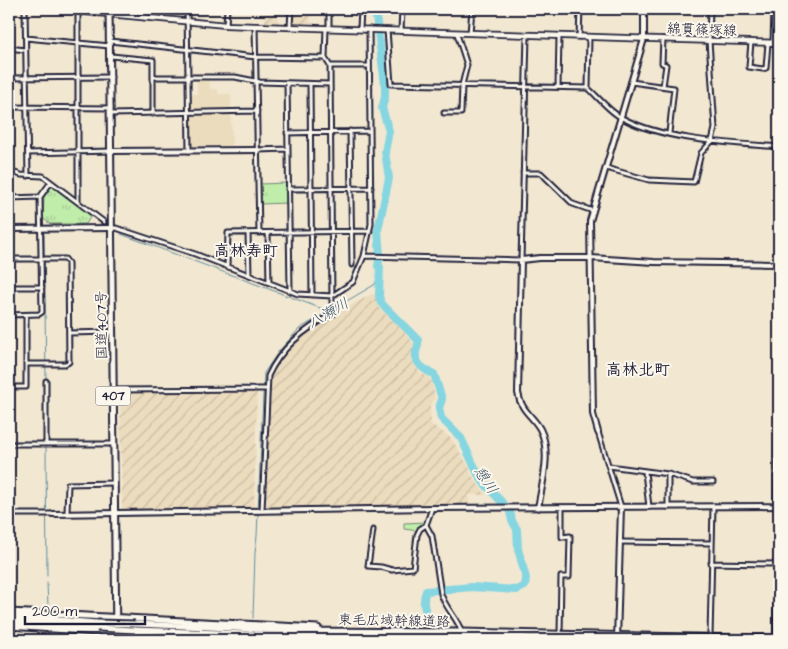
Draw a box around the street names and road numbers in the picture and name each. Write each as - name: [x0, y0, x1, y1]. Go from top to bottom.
- street label: 綿貫篠塚線: [667, 19, 737, 41]
- street label: 国道407号: [91, 290, 113, 360]
- road number: 407: [96, 386, 130, 406]
- street label: 東毛広域幹線道路: [338, 610, 450, 632]

